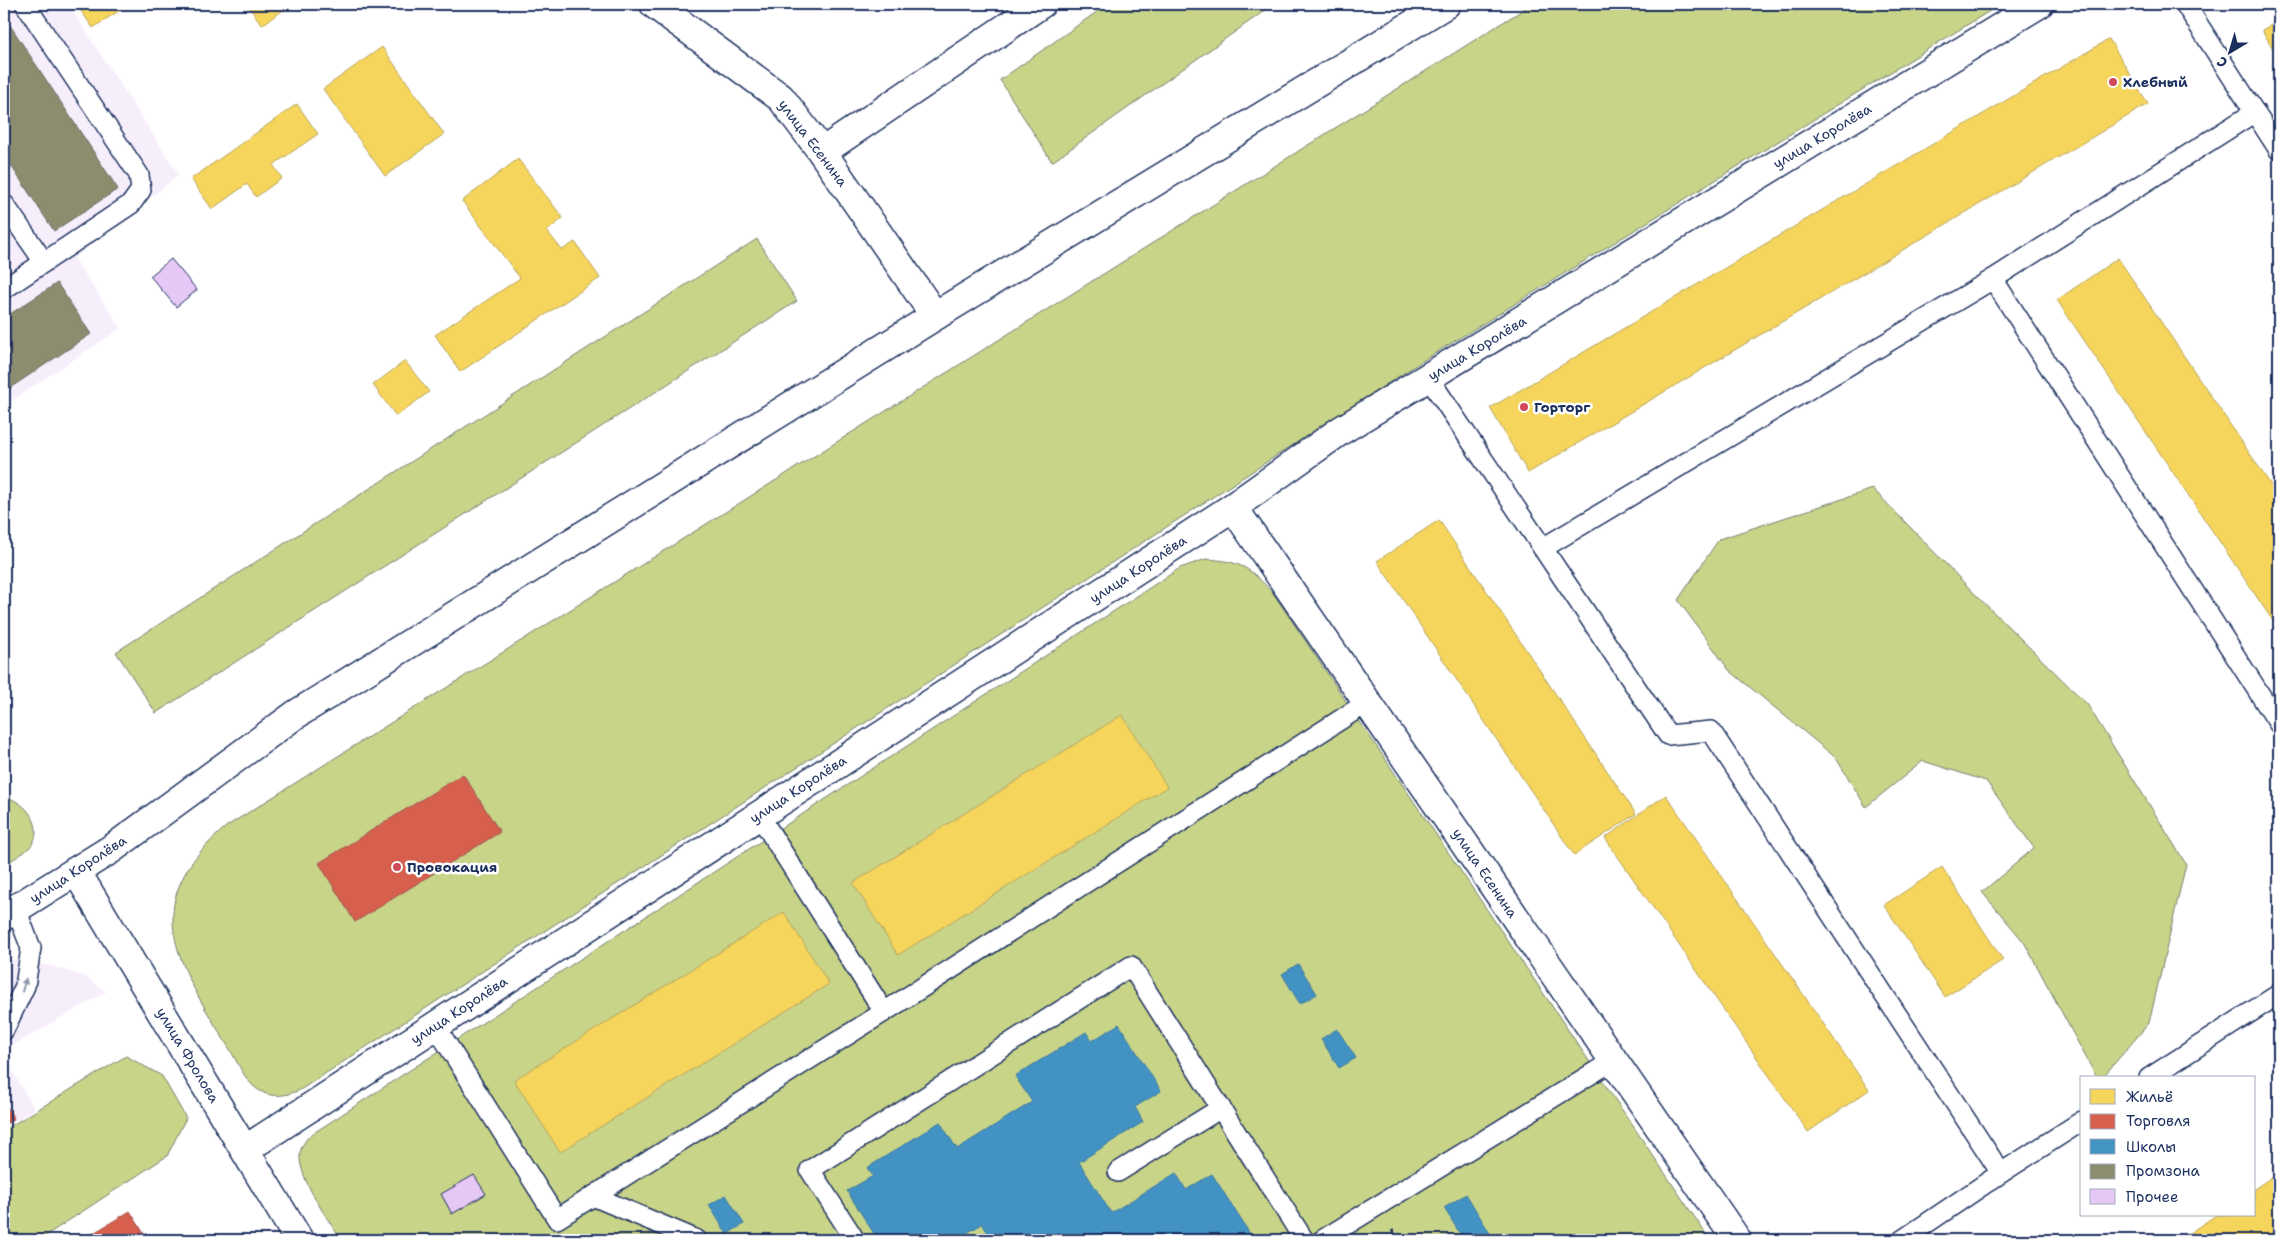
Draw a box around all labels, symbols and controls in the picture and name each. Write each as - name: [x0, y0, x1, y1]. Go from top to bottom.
- north arrow: [2206, 28, 2256, 78]
- text: С: [2213, 53, 2231, 72]
- place label: Хлебный: [2123, 73, 2188, 91]
- marker: Хлебный: [2107, 76, 2119, 88]
- street label: улица Есенина: [774, 96, 852, 190]
- street label: улица Королёва: [1769, 99, 1875, 173]
- street label: улица Королёва: [1424, 311, 1530, 385]
- place label: Горторг: [1534, 398, 1591, 416]
- marker: Горторг: [1518, 401, 1530, 413]
- street label: улица Королёва: [1086, 531, 1190, 607]
- street label: улица Королёва: [746, 751, 850, 827]
- street label: улица Есенина: [1448, 825, 1522, 922]
- street label: улица Королёва: [26, 831, 130, 907]
- place label: Провокация: [407, 858, 497, 876]
- marker: Провокация: [391, 861, 403, 873]
- street label: улица Королёва: [407, 972, 511, 1048]
- one-way arrow: [20, 978, 28, 993]
- street label: улица Фролова: [152, 1004, 224, 1106]
- legend: [2080, 1076, 2256, 1216]
- text: Жильё: [2126, 1087, 2173, 1107]
- text: Торговля: [2126, 1111, 2191, 1131]
- text: Школы: [2126, 1137, 2176, 1157]
- text: Промзона: [2126, 1161, 2201, 1181]
- text: Прочее: [2126, 1187, 2178, 1207]

